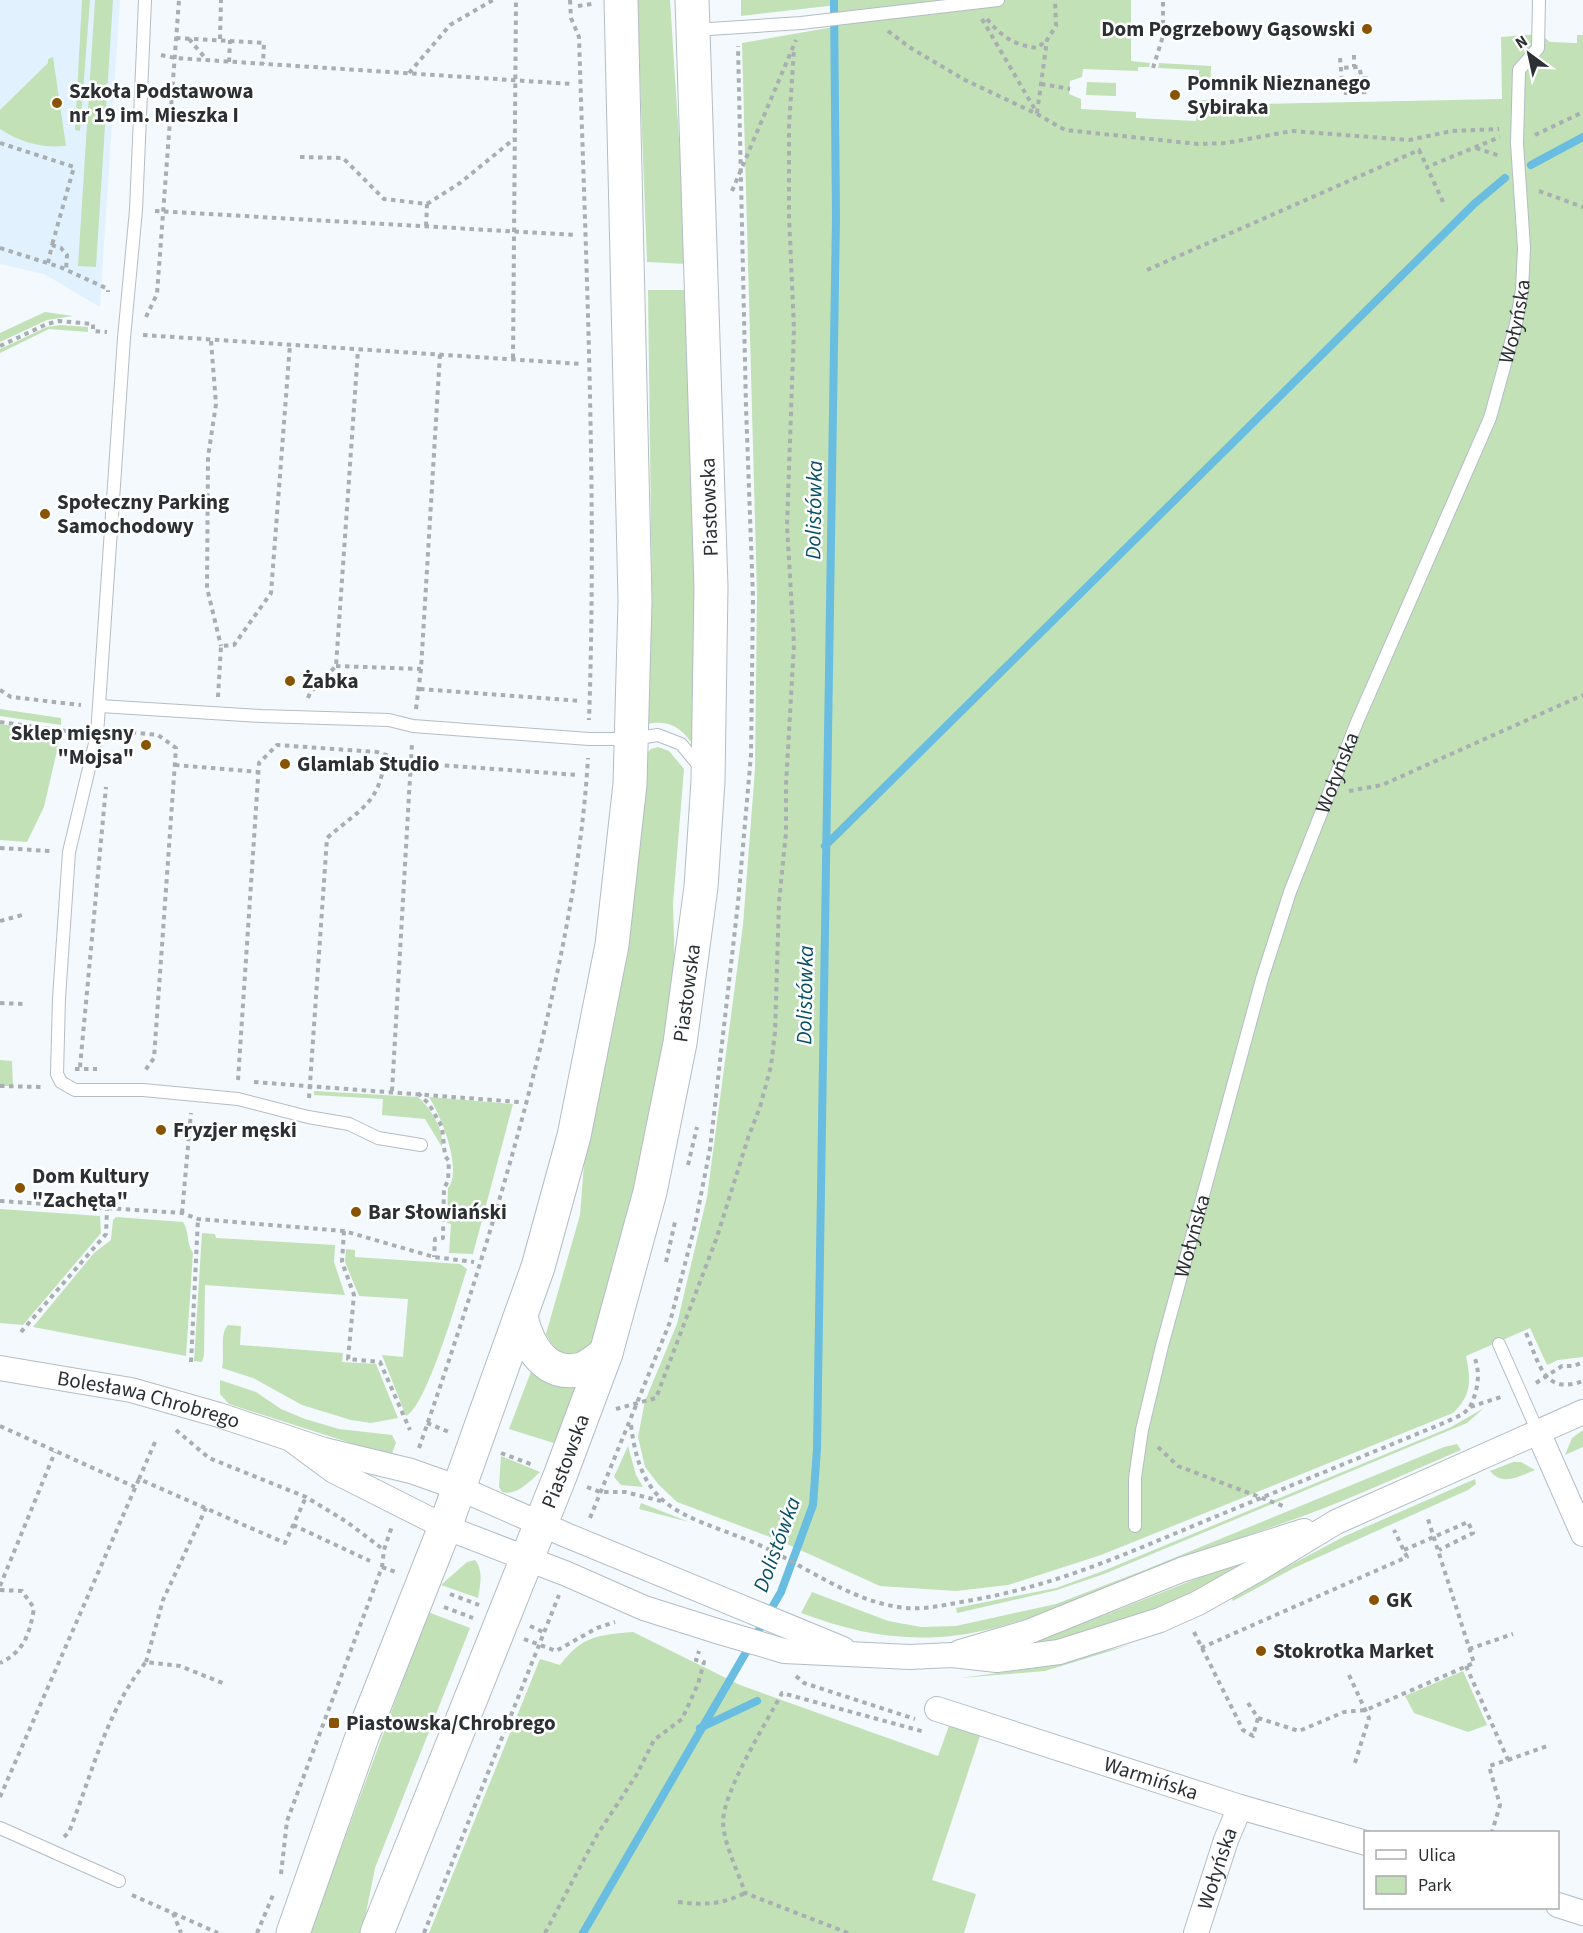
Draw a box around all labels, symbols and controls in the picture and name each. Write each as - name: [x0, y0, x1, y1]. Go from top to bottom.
- place label: Dom Pogrzebowy Gąsowski: [1101, 14, 1355, 44]
- marker: Dom Pogrzebowy Gąsowski: [1360, 22, 1374, 36]
- north arrow: [1499, 24, 1559, 84]
- text: N: [1511, 30, 1532, 54]
- place label: Pomnik Nieznanego Sybiraka: [1187, 68, 1371, 122]
- place label: Szkoła Podstawowa nr 19 im. Mieszka I: [69, 76, 254, 130]
- marker: Pomnik Nieznanego Sybiraka: [1168, 88, 1182, 102]
- marker: Szkoła Podstawowa nr 19 im. Mieszka I: [50, 96, 64, 110]
- street label: Wołyńska: [1491, 279, 1537, 367]
- street label: Piastowska: [692, 457, 726, 557]
- water label: Dolistówka: [797, 460, 831, 560]
- place label: Społeczny Parking Samochodowy: [57, 487, 229, 541]
- marker: Społeczny Parking Samochodowy: [38, 507, 52, 521]
- place label: Żabka: [302, 666, 359, 696]
- marker: Żabka: [283, 674, 297, 688]
- place label: Sklep mięsny "Mojsa": [11, 718, 134, 772]
- street label: Wołyńska: [1308, 727, 1367, 818]
- marker: Sklep mięsny "Mojsa": [139, 738, 153, 752]
- place label: Glamlab Studio: [297, 749, 439, 779]
- marker: Glamlab Studio: [278, 757, 292, 771]
- street label: Piastowska: [665, 942, 708, 1044]
- water label: Dolistówka: [788, 945, 822, 1045]
- place label: Fryzjer męski: [173, 1115, 297, 1145]
- marker: Fryzjer męski: [154, 1123, 168, 1137]
- place label: Dom Kultury "Zachęta": [32, 1161, 149, 1215]
- marker: Dom Kultury "Zachęta": [13, 1181, 27, 1195]
- street label: Wołyńska: [1166, 1191, 1218, 1281]
- place label: Bar Słowiański: [368, 1197, 507, 1227]
- marker: Bar Słowiański: [349, 1205, 363, 1219]
- street label: Bolesława Chrobrego: [55, 1363, 244, 1436]
- street label: Piastowska: [534, 1410, 597, 1513]
- water label: Dolistówka: [745, 1492, 809, 1596]
- place label: GK: [1386, 1585, 1413, 1615]
- marker: GK: [1367, 1593, 1381, 1607]
- place label: Stokrotka Market: [1273, 1636, 1434, 1666]
- marker: Stokrotka Market: [1254, 1644, 1268, 1658]
- place label: Piastowska/Chrobrego: [346, 1708, 556, 1738]
- marker: Piastowska/Chrobrego: [327, 1716, 341, 1730]
- street label: Warmińska: [1100, 1749, 1202, 1808]
- street label: Wołyńska: [1190, 1822, 1245, 1913]
- legend: [1364, 1831, 1559, 1909]
- text: Ulica: [1418, 1843, 1456, 1868]
- text: Park: [1418, 1873, 1452, 1898]

